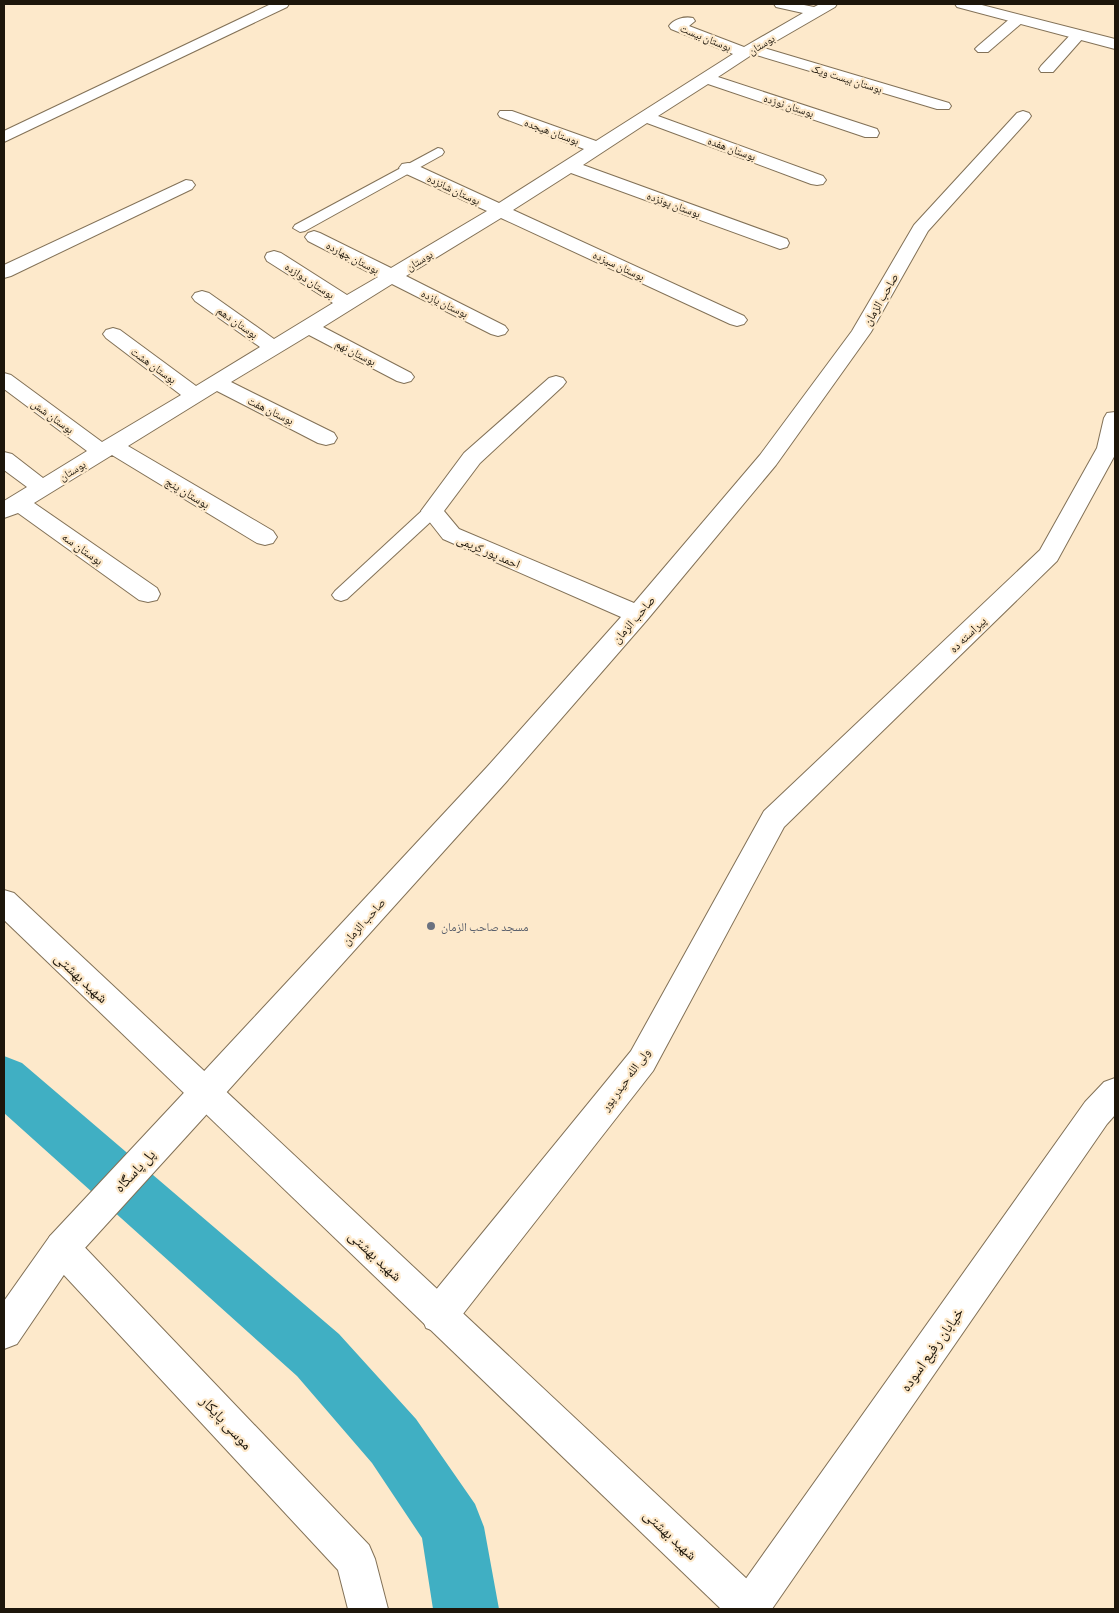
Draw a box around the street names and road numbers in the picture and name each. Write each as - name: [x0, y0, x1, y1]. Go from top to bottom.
- street label: بوستان بیست: [678, 21, 733, 54]
- street label: بوستان: [745, 31, 777, 58]
- street label: بوستان بیست ویک: [810, 61, 884, 96]
- street label: بوستان نوزده: [762, 91, 816, 120]
- street label: بوستان هیجده: [523, 115, 581, 148]
- street label: بوستان هفده: [706, 133, 758, 164]
- street label: بوستان شانزده: [425, 171, 483, 208]
- street label: بوستان پونزده: [645, 188, 703, 221]
- street label: بوستان چهارده: [324, 238, 382, 277]
- street label: بوستان: [403, 247, 435, 274]
- street label: بوستان سیزده: [591, 247, 647, 284]
- street label: بوستان دوازده: [282, 259, 337, 302]
- street label: صاحب الزمان: [859, 270, 902, 328]
- street label: بوستان یازده: [419, 286, 471, 321]
- street label: بوستان دهم: [214, 303, 261, 342]
- street label: بوستان نهم: [333, 336, 378, 370]
- street label: بوستان هشت: [128, 344, 179, 387]
- street label: بوستان هفت: [245, 393, 296, 428]
- street label: بوستان شش: [29, 396, 77, 437]
- street label: بوستان: [56, 457, 88, 484]
- street label: بوستان پنج: [163, 473, 213, 512]
- street label: بوستان سه: [59, 529, 106, 568]
- street label: احمد پور کریمی: [455, 531, 523, 572]
- street label: صاحب الزمان: [609, 593, 658, 646]
- street label: پیراسته ده: [946, 613, 990, 656]
- street label: صاحب الزمان: [338, 895, 389, 948]
- street label: شهید بهشتی: [50, 948, 113, 1008]
- street label: ولی الله حیدر پور: [597, 1045, 653, 1114]
- street label: پل پاسگاه: [110, 1145, 160, 1197]
- street label: شهید بهشتی: [344, 1226, 407, 1286]
- street label: خیابان رفیع اسوده: [895, 1303, 969, 1396]
- street label: موسی پایکار: [195, 1390, 257, 1454]
- street label: شهید بهشتی: [639, 1505, 702, 1565]

